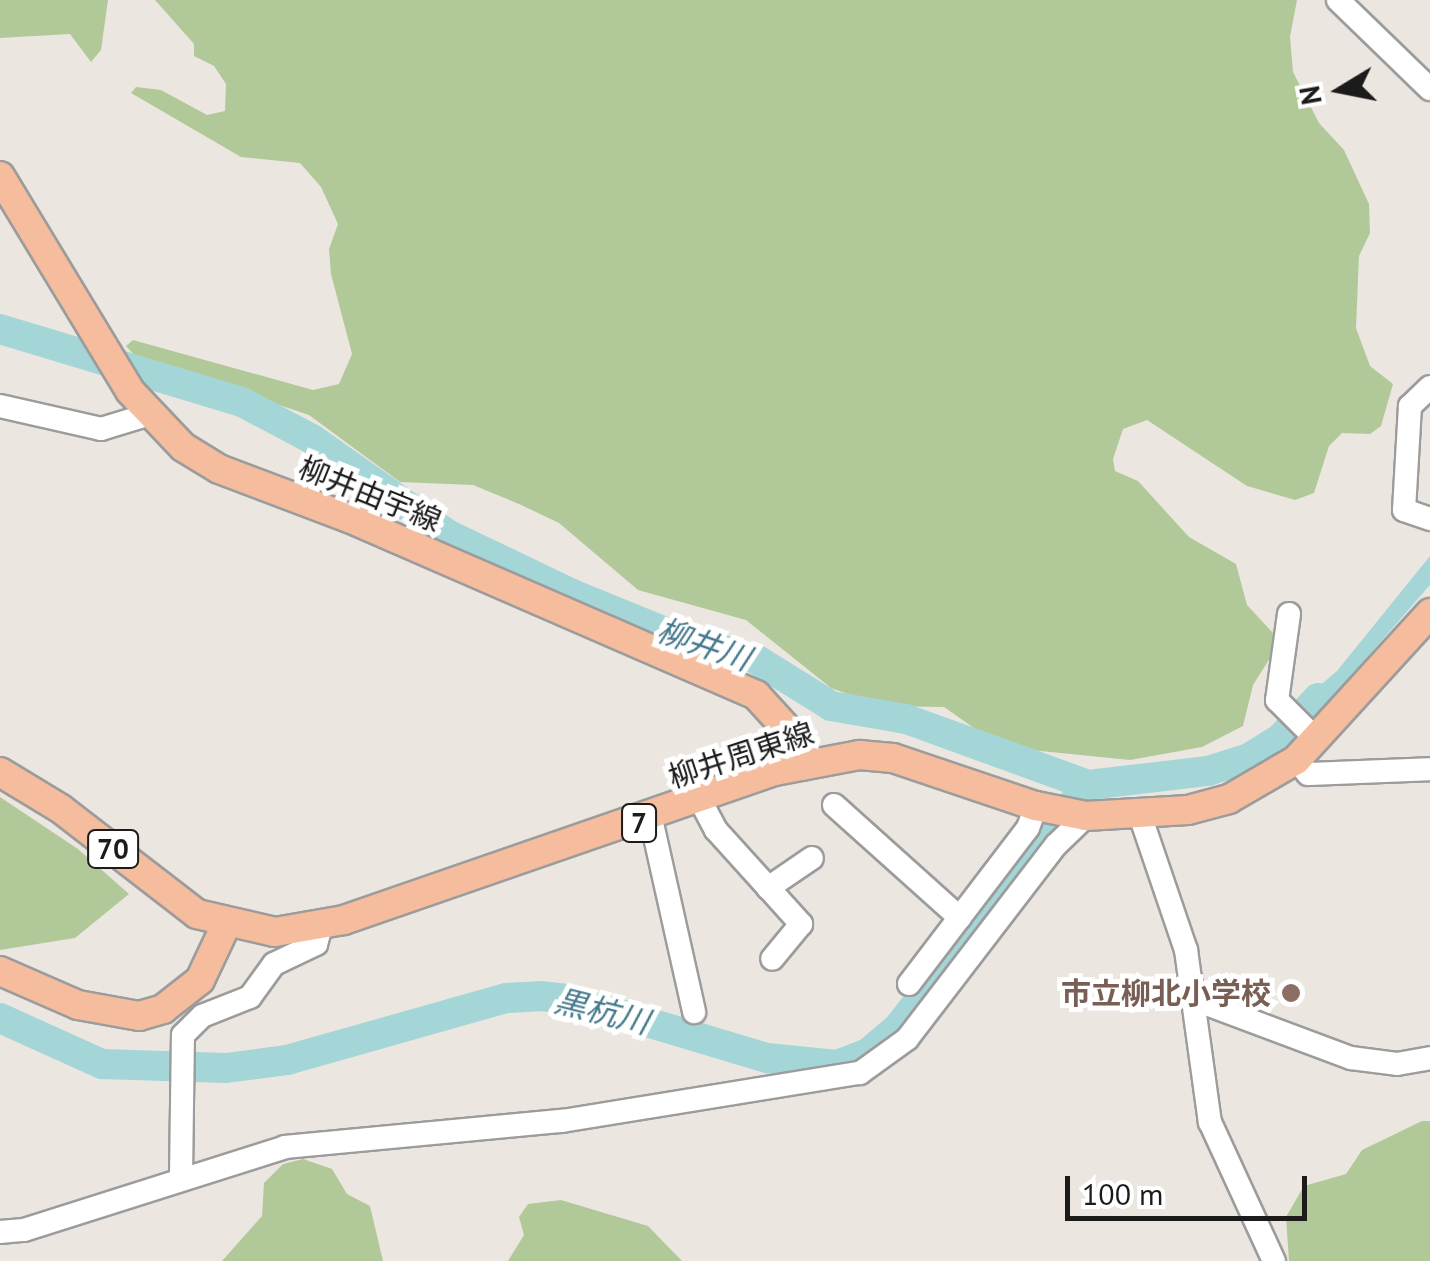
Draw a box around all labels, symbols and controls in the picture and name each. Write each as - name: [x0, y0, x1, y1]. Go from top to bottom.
- north arrow: [1290, 40, 1390, 140]
- text: N: [1290, 83, 1330, 108]
- street label: 柳井由宇線: [294, 449, 446, 539]
- water label: 柳井川: [652, 610, 756, 678]
- street label: 柳井周東線: [664, 715, 818, 795]
- road number: 7: [619, 800, 659, 846]
- road number: 70: [86, 826, 140, 872]
- place label: 市立柳北小学校: [1061, 975, 1271, 1011]
- water label: 黒杭川: [551, 981, 653, 1041]
- marker: 市立柳北小学校: [1280, 982, 1302, 1004]
- scale bar: [1070, 1156, 1312, 1218]
- text: 100 m: [1082, 1174, 1163, 1213]

